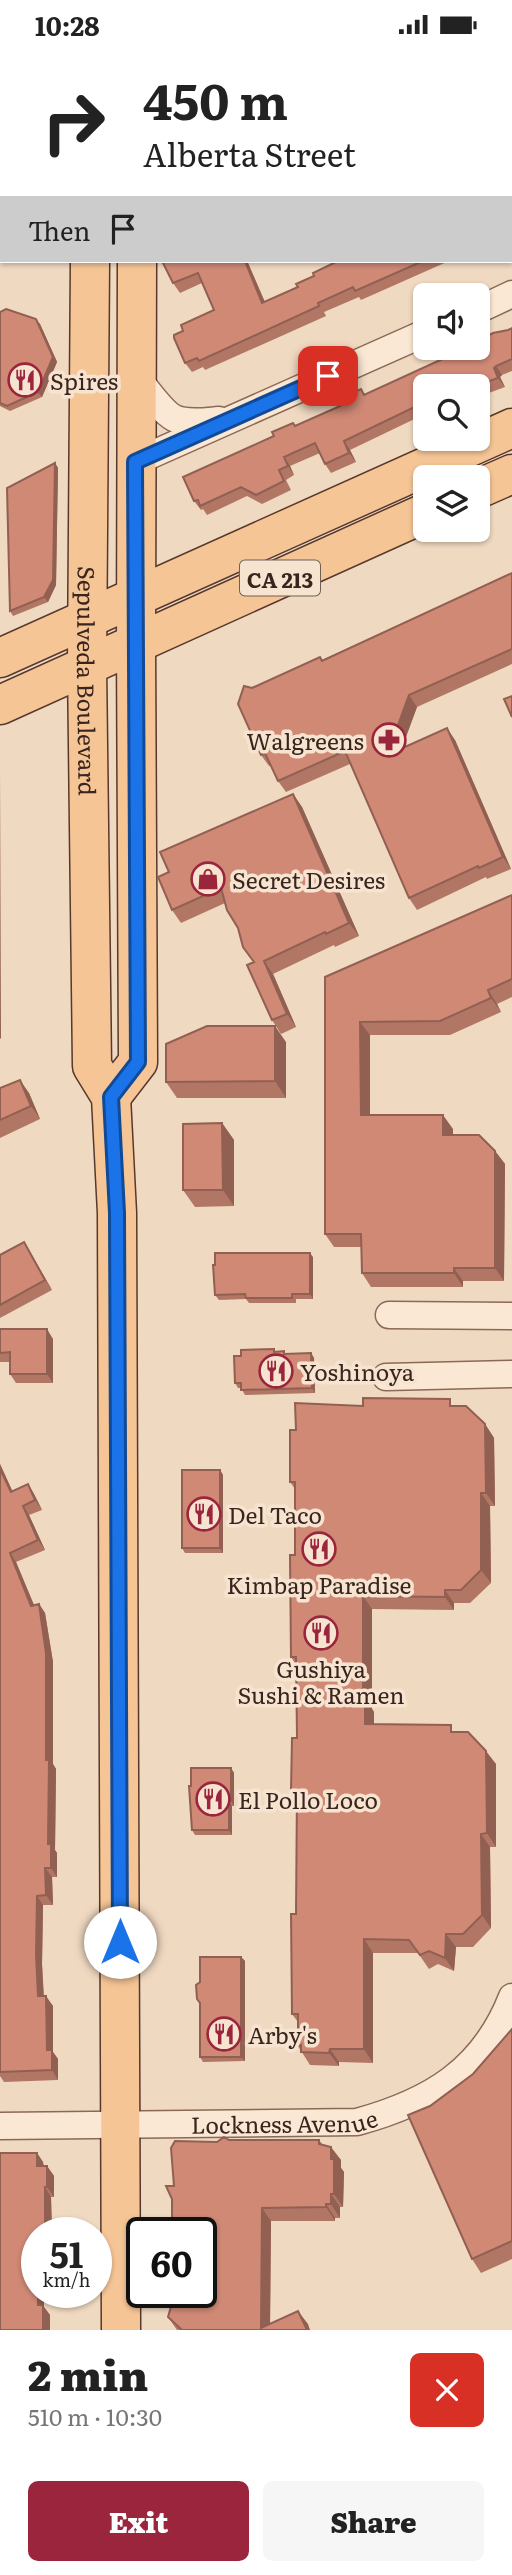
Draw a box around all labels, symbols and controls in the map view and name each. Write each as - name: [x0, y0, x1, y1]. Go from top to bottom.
- text: 10:28: [35, 5, 99, 44]
- text: 450 m: [143, 62, 288, 135]
- icon: right: [28, 77, 119, 168]
- text: Alberta Street: [143, 129, 356, 177]
- text: Then: [28, 210, 90, 249]
- icon: arrive: [104, 210, 142, 248]
- map controls: [413, 283, 490, 542]
- button: sound: [413, 283, 490, 360]
- pin: [298, 346, 358, 406]
- icon: arrive: [309, 357, 347, 395]
- restaurant icon: Spires: [6, 361, 44, 399]
- place label: Spires: [50, 363, 118, 397]
- button: search: [413, 374, 490, 451]
- button: layers: [413, 465, 490, 542]
- road number: CA 213: [240, 561, 320, 595]
- street label: Sepulveda Boulevard: [70, 566, 106, 796]
- pharmacy icon: Walgreens: [370, 721, 408, 759]
- place label: Walgreens: [247, 723, 364, 757]
- shop icon: Secret Desires: [189, 860, 227, 898]
- place label: Secret Desires: [232, 862, 385, 896]
- restaurant icon: Yoshinoya: [257, 1352, 295, 1390]
- place label: Yoshinoya: [300, 1354, 415, 1388]
- restaurant icon: Del Taco: [185, 1495, 223, 1533]
- place label: Del Taco: [228, 1497, 322, 1531]
- restaurant icon: Kimbap Paradise: [300, 1530, 338, 1568]
- place label: Kimbap Paradise: [227, 1567, 411, 1601]
- restaurant icon: Gushiya Sushi & Ramen: [302, 1614, 340, 1652]
- place label: Gushiya Sushi & Ramen: [238, 1651, 404, 1711]
- restaurant icon: El Pollo Loco: [194, 1780, 232, 1818]
- place label: El Pollo Loco: [238, 1782, 378, 1816]
- position arrow: [83, 1905, 157, 1979]
- restaurant icon: Arby's: [205, 2015, 243, 2053]
- place label: Arby's: [248, 2017, 317, 2051]
- street label: Lockness Avenue: [191, 2100, 382, 2141]
- speed limit sign: 60: [126, 2217, 217, 2308]
- text: 51: [50, 2227, 83, 2279]
- text: km/h: [43, 2266, 90, 2293]
- text: 2 min: [28, 2342, 148, 2404]
- button: close: [410, 2353, 484, 2427]
- text: 510 m · 10:30: [28, 2399, 162, 2433]
- button: Exit: [28, 2481, 249, 2561]
- button: Share: [263, 2481, 484, 2561]

